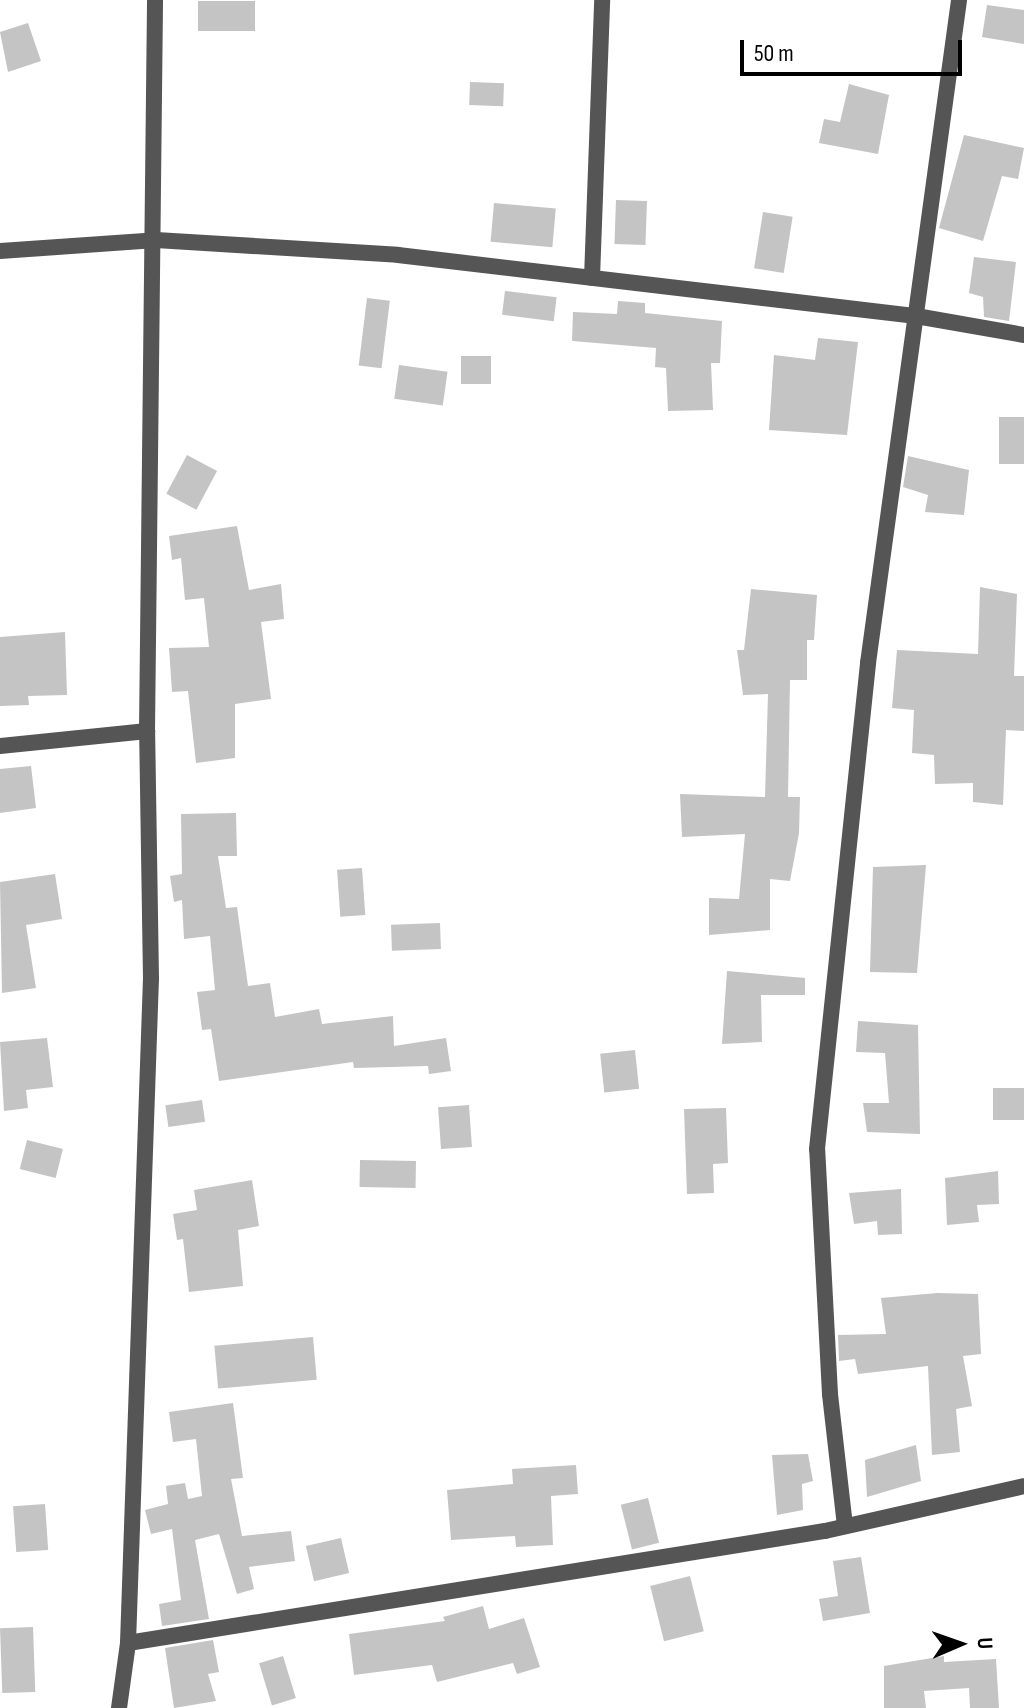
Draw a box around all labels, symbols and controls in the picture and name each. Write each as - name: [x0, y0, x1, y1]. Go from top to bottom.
- scale bar: [744, 24, 966, 74]
- text: 50 m: [754, 39, 794, 68]
- north arrow: [920, 1604, 1000, 1684]
- text: U: [971, 1637, 998, 1649]

